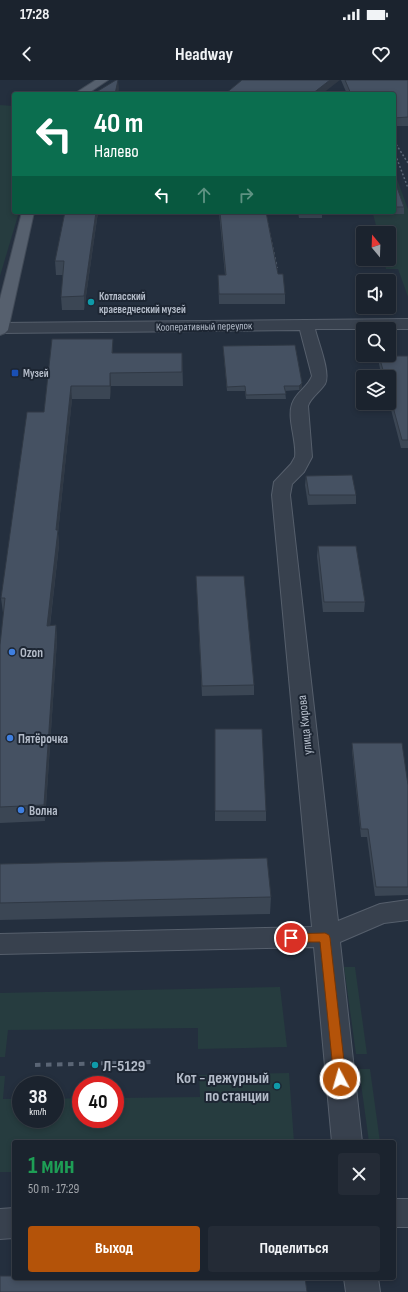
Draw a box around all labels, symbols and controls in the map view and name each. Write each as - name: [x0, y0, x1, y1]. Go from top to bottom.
- text: 17:28: [20, 5, 49, 24]
- icon: back: [16, 43, 38, 65]
- icon: heart: [370, 43, 392, 65]
- text: Headway: [175, 44, 233, 65]
- text: 40 m: [94, 107, 143, 140]
- icon: left: [28, 108, 80, 160]
- text: Налево: [94, 141, 139, 162]
- icon: left: [151, 184, 173, 206]
- icon: ahead: [193, 184, 215, 206]
- icon: right: [235, 184, 257, 206]
- north arrow: [356, 226, 396, 266]
- map controls: [356, 226, 396, 410]
- button: sound: [356, 274, 396, 314]
- place label: Котласский краеведческий музей: [99, 290, 186, 316]
- marker: Котласский краеведческий музей: [86, 297, 96, 307]
- street label: Кооперативный переулок: [156, 319, 253, 334]
- button: search: [356, 322, 396, 362]
- place label: Музей: [23, 367, 49, 380]
- marker: Музей: [10, 368, 20, 378]
- button: layers: [356, 370, 396, 410]
- place label: Ozon: [20, 645, 43, 661]
- marker: Ozon: [7, 647, 17, 657]
- street label: улица Кирова: [294, 694, 316, 755]
- place label: Пятёрочка: [18, 731, 68, 747]
- marker: Пятёрочка: [5, 733, 15, 743]
- place label: Волна: [29, 803, 57, 819]
- marker: Волна: [16, 805, 26, 815]
- pin: [274, 921, 308, 955]
- icon: arrive: [280, 927, 302, 949]
- place label: Л-5129: [103, 1057, 145, 1076]
- position arrow: [319, 1058, 361, 1100]
- marker: Л-5129: [90, 1060, 100, 1070]
- place label: Кот - дежурный по станции: [176, 1069, 269, 1106]
- speed limit sign: 40: [72, 1076, 124, 1128]
- marker: Кот - дежурный по станции: [272, 1081, 282, 1091]
- text: 38: [29, 1085, 47, 1109]
- text: km/h: [29, 1106, 47, 1118]
- text: 1 мин: [28, 1151, 75, 1180]
- button: close: [338, 1153, 380, 1195]
- text: 50 m · 17:29: [28, 1181, 79, 1197]
- button: Выход: [28, 1226, 200, 1272]
- button: Поделиться: [208, 1226, 380, 1272]

